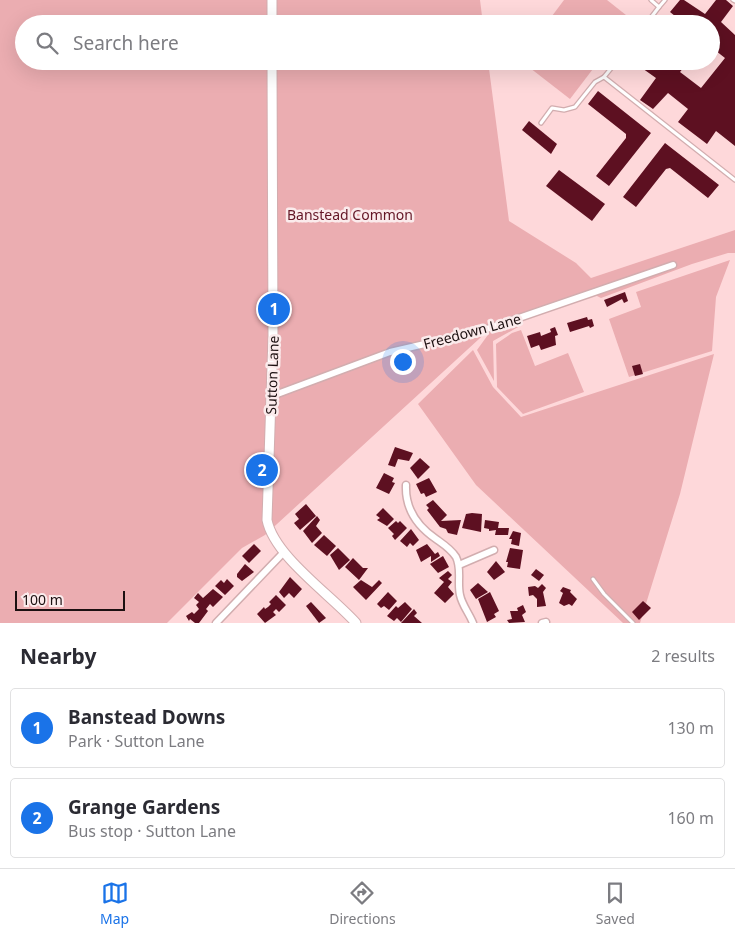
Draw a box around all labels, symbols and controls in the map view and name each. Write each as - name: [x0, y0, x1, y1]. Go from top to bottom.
- search box: [15, 15, 720, 70]
- icon: search: [33, 29, 61, 57]
- text: Search here: [73, 30, 179, 56]
- park label: Banstead Common: [287, 205, 413, 224]
- pin: 1: [258, 290, 290, 328]
- street label: Freedown Lane: [421, 309, 523, 353]
- street label: Sutton Lane: [261, 335, 283, 415]
- your location: [390, 349, 416, 375]
- pin: 2: [246, 451, 278, 489]
- scale bar: [15, 588, 125, 611]
- text: 100 m: [22, 590, 63, 609]
- text: Nearby: [20, 642, 96, 670]
- text: 2 results: [651, 645, 715, 667]
- text: Banstead Downs: [68, 704, 225, 730]
- text: 1: [32, 717, 42, 739]
- text: 130 m: [667, 717, 714, 739]
- text: Park · Sutton Lane: [68, 730, 205, 752]
- text: Grange Gardens: [68, 794, 220, 820]
- text: 2: [32, 807, 42, 829]
- text: 160 m: [667, 807, 714, 829]
- text: Bus stop · Sutton Lane: [68, 820, 236, 842]
- tab: Map: [100, 879, 129, 928]
- tab: Directions: [329, 879, 396, 928]
- tab: Saved: [596, 879, 635, 928]

